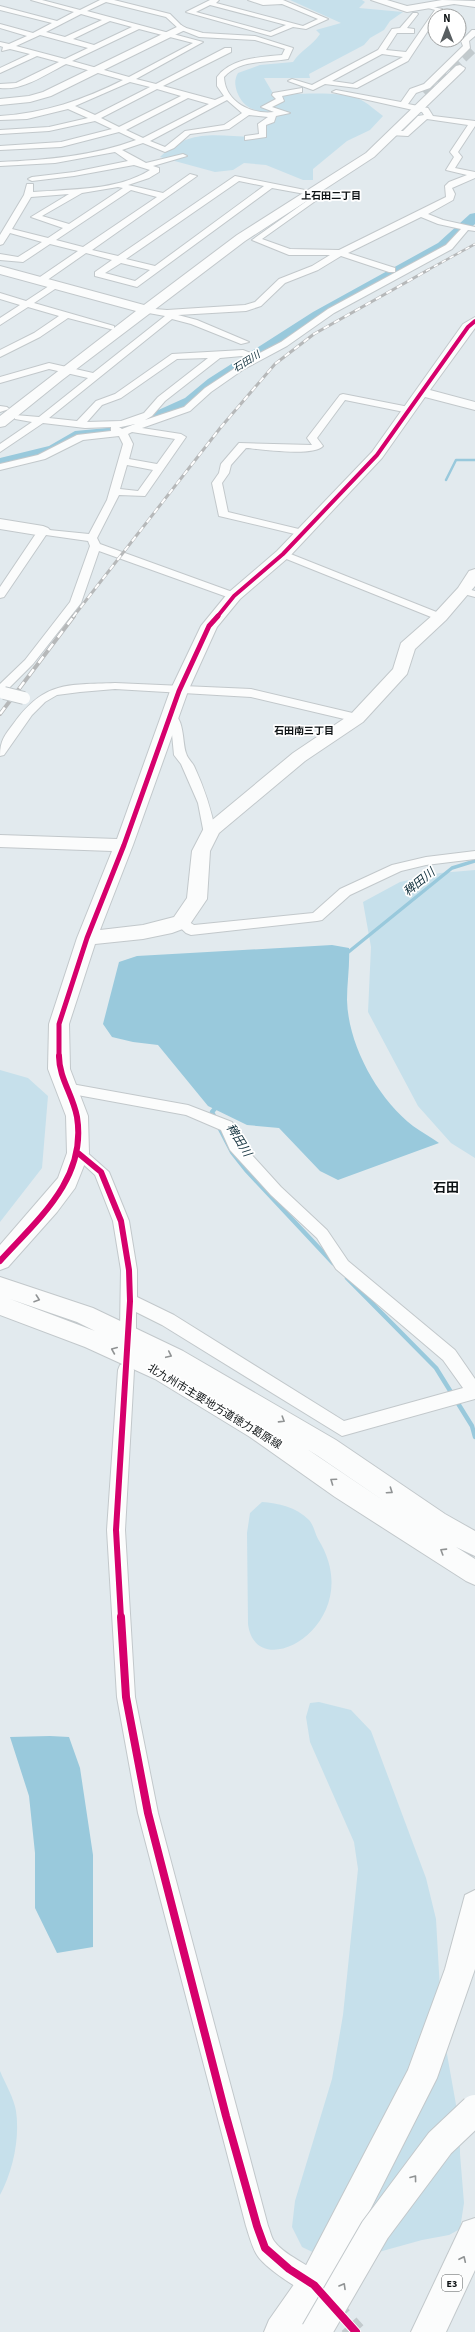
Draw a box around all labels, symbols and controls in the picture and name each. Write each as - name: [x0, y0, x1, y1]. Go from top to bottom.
- north arrow: [427, 8, 467, 48]
- text: N: [443, 11, 451, 26]
- district label: 上石田二丁目: [301, 189, 361, 203]
- water label: 石田川: [230, 347, 264, 376]
- district label: 石田南三丁目: [274, 724, 334, 738]
- water label: 稗田川: [400, 863, 440, 900]
- water label: 稗田川: [222, 1120, 256, 1162]
- district label: 石田: [433, 1179, 459, 1197]
- one-way arrow: [33, 1294, 40, 1302]
- one-way arrow: [111, 1347, 119, 1355]
- one-way arrow: [165, 1350, 172, 1358]
- street label: 北九州市主要地方道徳力葛原線: [145, 1360, 285, 1453]
- one-way arrow: [278, 1415, 285, 1423]
- one-way arrow: [330, 1478, 337, 1486]
- one-way arrow: [386, 1486, 393, 1493]
- one-way arrow: [440, 1548, 447, 1556]
- one-way arrow: [409, 2175, 416, 2182]
- one-way arrow: [458, 2256, 466, 2263]
- road number: E3: [442, 2275, 462, 2291]
- one-way arrow: [338, 2283, 345, 2290]

